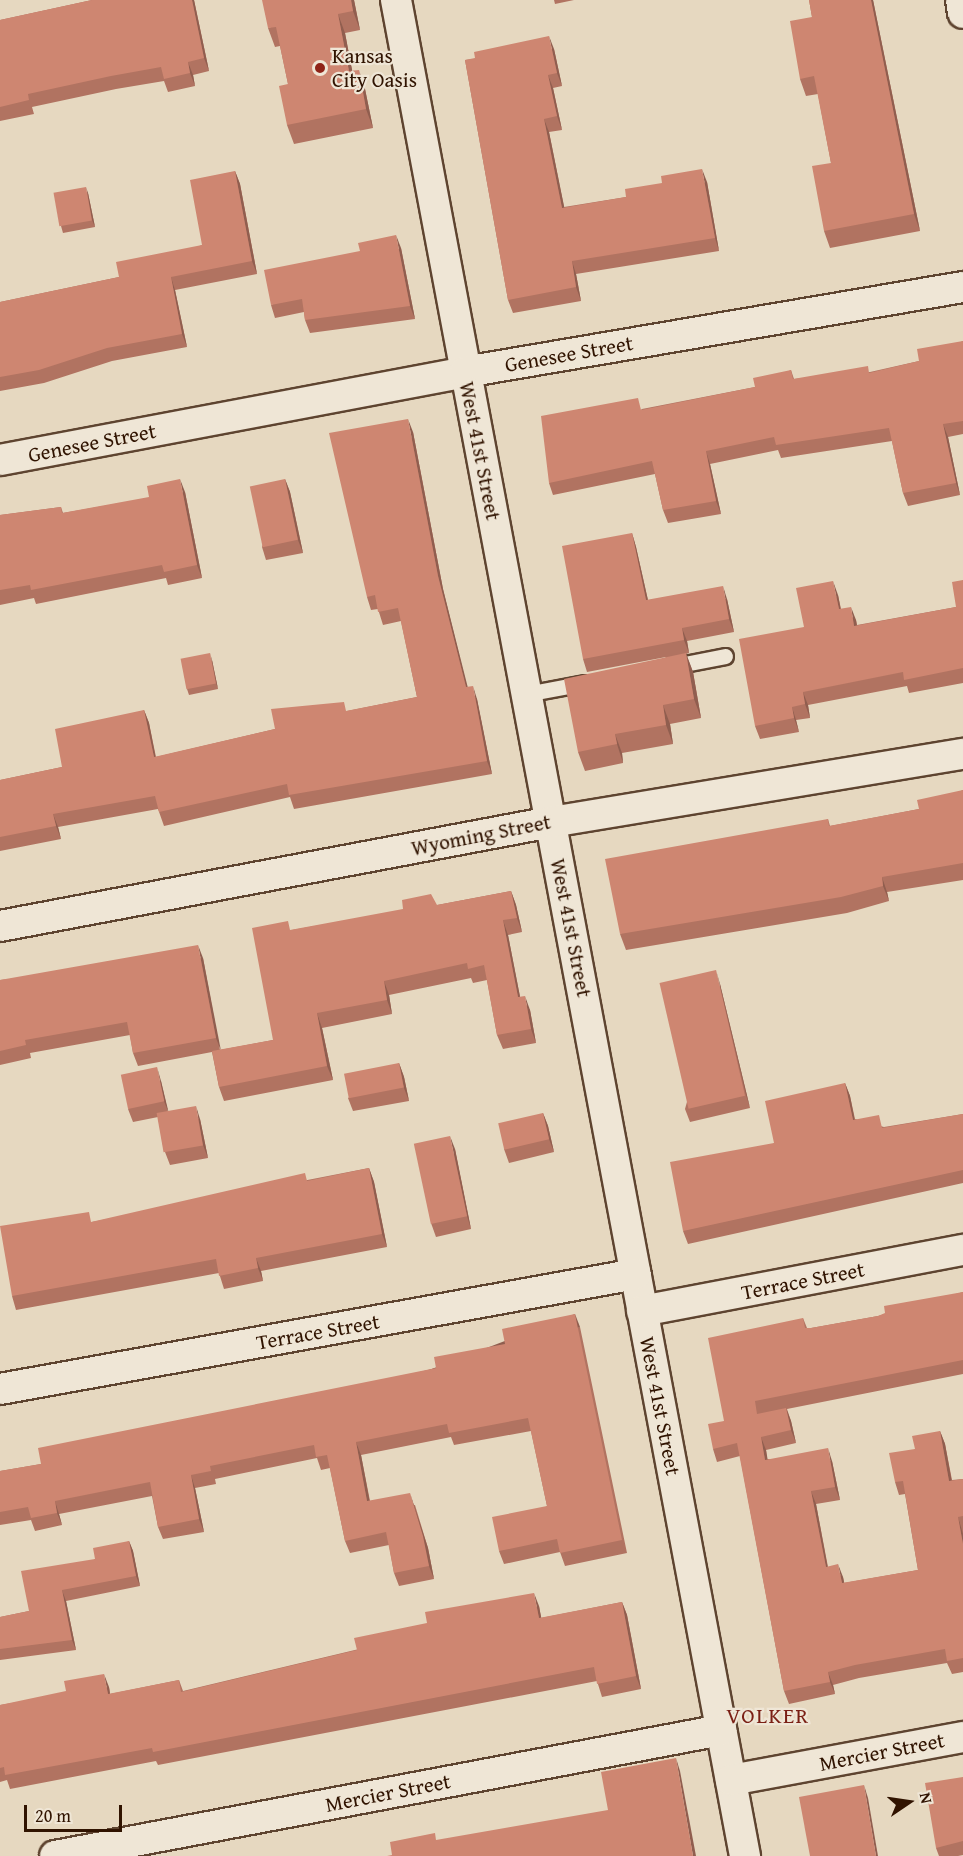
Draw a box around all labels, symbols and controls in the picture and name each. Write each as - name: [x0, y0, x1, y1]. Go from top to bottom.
- place label: Kansas City Oasis: [332, 43, 417, 93]
- marker: Kansas City Oasis: [313, 61, 327, 75]
- street label: Genesee Street: [503, 330, 635, 378]
- street label: West 41st Street: [454, 379, 506, 523]
- street label: Genesee Street: [26, 418, 158, 468]
- street label: Wyoming Street: [409, 809, 553, 861]
- street label: West 41st Street: [545, 856, 597, 1000]
- street label: Terrace Street: [739, 1257, 867, 1305]
- street label: Terrace Street: [254, 1309, 382, 1355]
- street label: West 41st Street: [634, 1334, 686, 1478]
- district label: VOLKER: [726, 1703, 810, 1729]
- street label: Mercier Street: [817, 1728, 947, 1776]
- street label: Mercier Street: [323, 1769, 453, 1817]
- north arrow: [879, 1772, 939, 1832]
- text: N: [914, 1790, 939, 1806]
- scale bar: [27, 1793, 124, 1831]
- text: 20 m: [35, 1802, 71, 1829]

